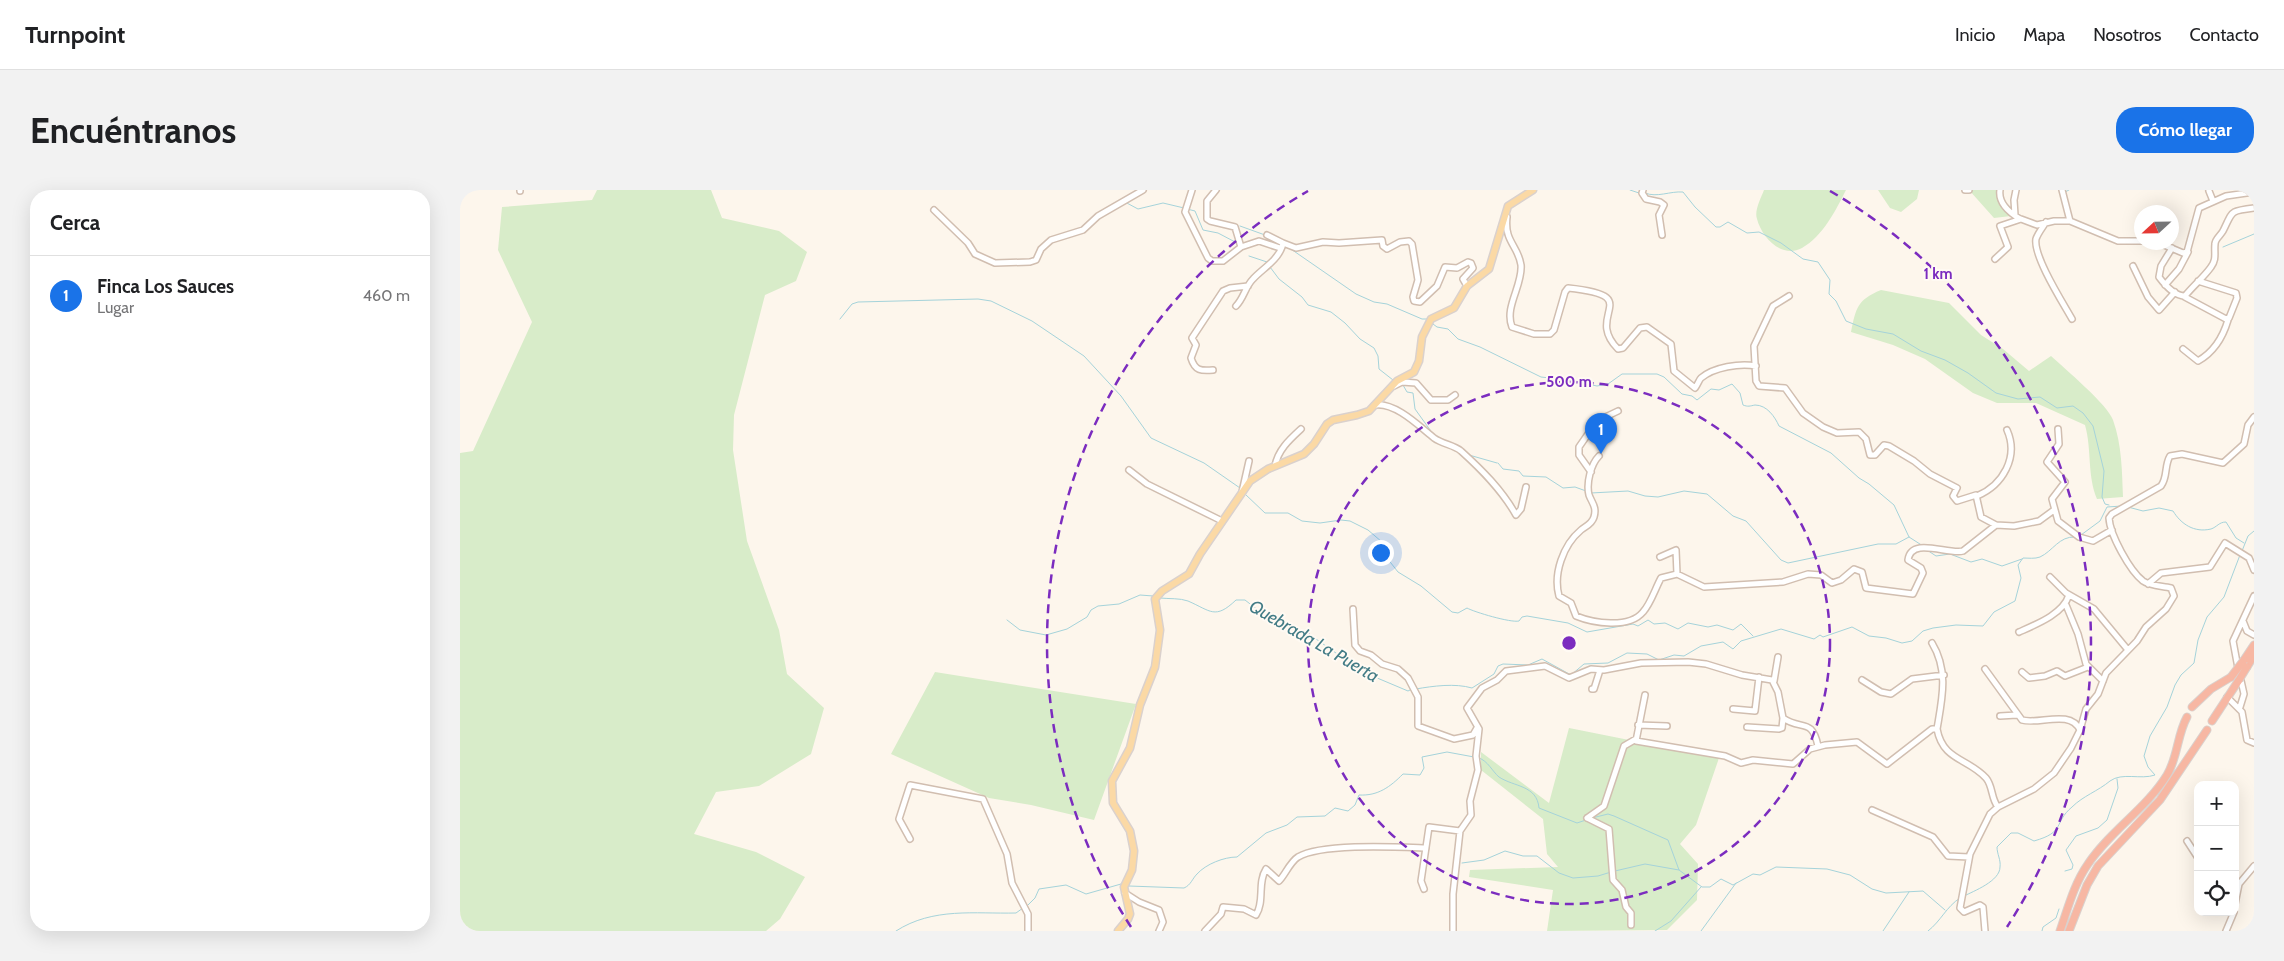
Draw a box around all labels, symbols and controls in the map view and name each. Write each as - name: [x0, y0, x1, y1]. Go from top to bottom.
- text: Turnpoint: [25, 20, 125, 49]
- text: Inicio: [1955, 24, 1995, 46]
- text: Mapa: [2023, 24, 2065, 46]
- text: Nosotros: [2093, 24, 2162, 46]
- text: Contacto: [2190, 24, 2259, 46]
- button: Cómo llegar: [2116, 107, 2254, 153]
- text: Encuéntranos: [30, 109, 236, 152]
- north arrow: [2134, 205, 2179, 250]
- text: Cerca: [50, 210, 100, 235]
- text: 1 km: [1923, 265, 1953, 283]
- text: Finca Los Sauces: [97, 275, 234, 298]
- text: 1: [63, 286, 69, 305]
- text: 460 m: [363, 286, 410, 305]
- text: Lugar: [97, 298, 134, 317]
- text: 500 m: [1546, 373, 1592, 391]
- pin: 1: [1585, 413, 1617, 454]
- your location: [1368, 540, 1394, 566]
- water label: Quebrada La Puerta: [1245, 595, 1383, 687]
- centre of rings: [1560, 634, 1578, 652]
- map controls: [2194, 781, 2239, 916]
- button: +: [2194, 781, 2239, 826]
- button: −: [2194, 826, 2239, 871]
- button: locate: [2194, 871, 2239, 916]

